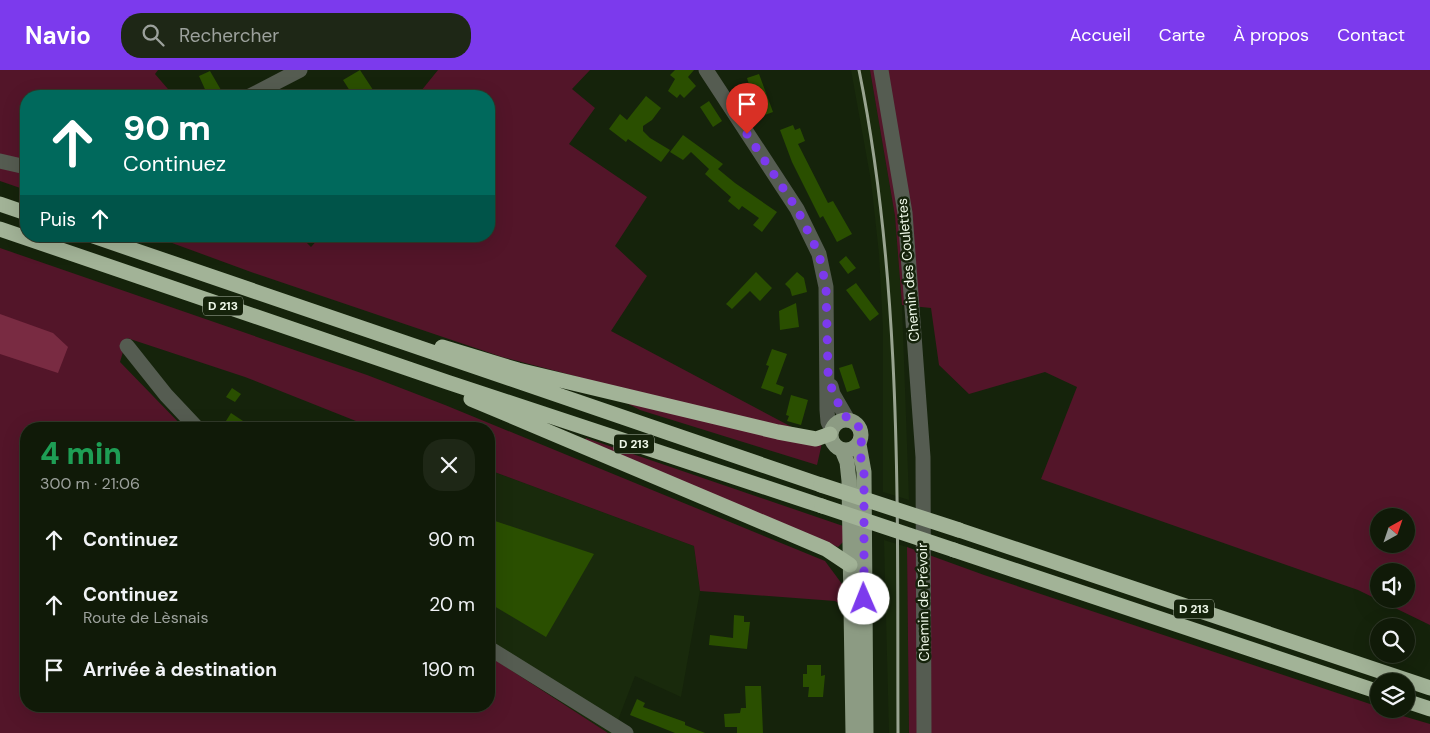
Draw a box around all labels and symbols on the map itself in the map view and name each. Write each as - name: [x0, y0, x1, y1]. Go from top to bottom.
- pin: [726, 83, 768, 134]
- street label: Chemin des Coulettes: [893, 197, 923, 343]
- road number: D 213: [203, 297, 243, 316]
- road number: D 213: [614, 434, 654, 454]
- north arrow: [1370, 508, 1415, 552]
- street label: Chemin de Prévoir: [913, 543, 933, 661]
- position arrow: [837, 572, 889, 624]
- road number: D 213: [1174, 600, 1214, 618]

